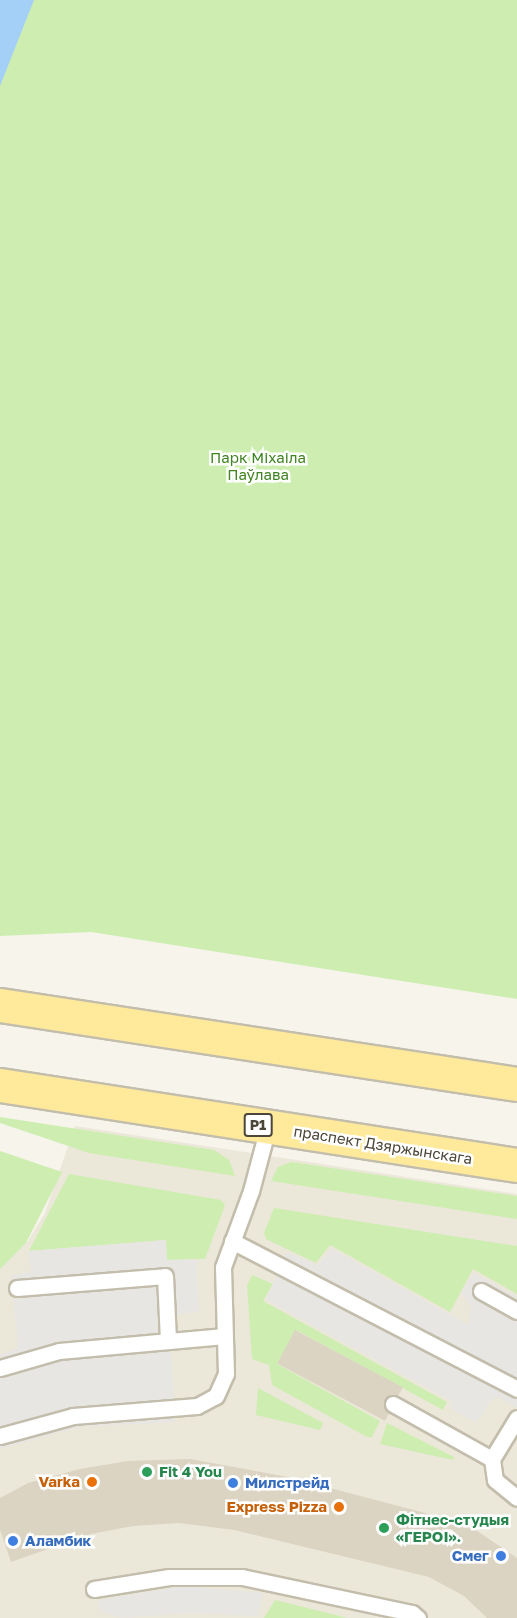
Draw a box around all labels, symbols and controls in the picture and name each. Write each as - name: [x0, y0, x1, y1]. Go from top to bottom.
- park label: Парк Міхаіла Паўлава: [210, 448, 306, 483]
- road number: Р1: [243, 1114, 273, 1136]
- street label: праспект Дзяржынскага: [292, 1122, 474, 1168]
- place label: Fit 4 You: [159, 1463, 222, 1481]
- marker: Fit 4 You: [140, 1465, 154, 1479]
- place label: Varka: [39, 1473, 80, 1491]
- place label: Милстрейд: [245, 1474, 329, 1492]
- marker: Varka: [85, 1475, 99, 1489]
- marker: Милстрейд: [226, 1476, 240, 1490]
- place label: Express Pizza: [226, 1498, 327, 1516]
- marker: Express Pizza: [332, 1500, 346, 1514]
- place label: Фітнес-студыя «ГЕРОІ».: [396, 1510, 509, 1545]
- marker: Фітнес-студыя «ГЕРОІ».: [377, 1521, 391, 1535]
- place label: Аламбик: [25, 1532, 91, 1550]
- marker: Аламбик: [6, 1534, 20, 1548]
- place label: Смег: [452, 1547, 489, 1565]
- marker: Смег: [494, 1549, 508, 1563]

